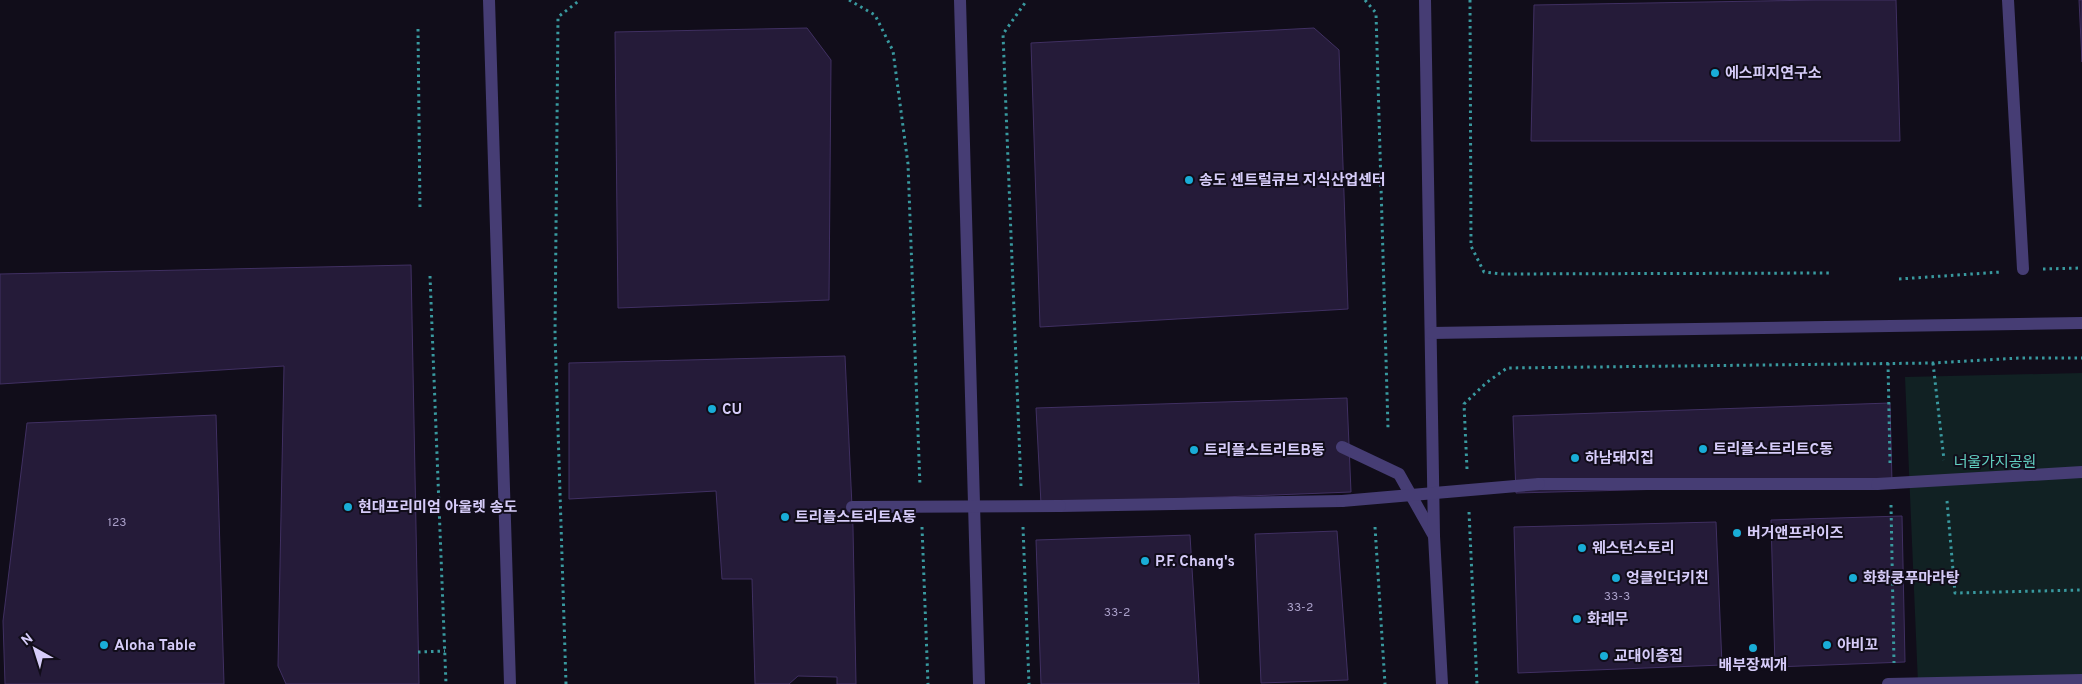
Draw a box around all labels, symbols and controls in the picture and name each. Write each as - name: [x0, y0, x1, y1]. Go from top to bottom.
- place label: 에스피지연구소: [1725, 65, 1822, 84]
- marker: 에스피지연구소: [1709, 67, 1721, 79]
- place label: 송도 센트럴큐브 지식산업센터: [1199, 172, 1386, 191]
- marker: 송도 센트럴큐브 지식산업센터: [1183, 174, 1195, 186]
- place label: CU: [722, 401, 742, 420]
- marker: CU: [706, 403, 718, 415]
- place label: 트리플스트리트C동: [1713, 441, 1833, 460]
- place label: 트리플스트리트B동: [1204, 442, 1325, 461]
- marker: 트리플스트리트C동: [1697, 443, 1709, 455]
- marker: 트리플스트리트B동: [1188, 444, 1200, 456]
- place label: 하남돼지집: [1585, 450, 1654, 469]
- marker: 하남돼지집: [1569, 452, 1581, 464]
- park label: 너울가지공원: [1954, 454, 2036, 473]
- place label: 현대프리미엄 아울렛 송도: [358, 498, 518, 518]
- marker: 현대프리미엄 아울렛 송도: [342, 501, 354, 513]
- place label: 트리플스트리트A동: [795, 509, 916, 528]
- marker: 트리플스트리트A동: [779, 511, 791, 523]
- house number: 123: [107, 515, 127, 531]
- place label: 버거앤프라이즈: [1747, 525, 1844, 544]
- marker: 버거앤프라이즈: [1731, 527, 1743, 539]
- place label: 웨스턴스토리: [1592, 540, 1675, 559]
- marker: 웨스턴스토리: [1576, 542, 1588, 554]
- place label: P.F. Chang's: [1155, 553, 1235, 572]
- marker: P.F. Chang's: [1139, 555, 1151, 567]
- place label: 엉클인더키친: [1626, 570, 1709, 589]
- place label: 화화쿵푸마라탕: [1863, 570, 1960, 589]
- marker: 엉클인더키친: [1610, 572, 1622, 584]
- marker: 화화쿵푸마라탕: [1847, 572, 1859, 584]
- house number: 33-3: [1604, 589, 1630, 605]
- house number: 33-2: [1287, 600, 1313, 616]
- house number: 33-2: [1104, 605, 1130, 621]
- place label: 화레무: [1587, 611, 1629, 630]
- marker: 화레무: [1571, 613, 1583, 625]
- north arrow: [10, 624, 60, 674]
- text: N: [19, 630, 37, 650]
- place label: Aloha Table: [114, 637, 196, 656]
- place label: 아비꼬: [1837, 637, 1879, 656]
- marker: Aloha Table: [98, 639, 110, 651]
- marker: 아비꼬: [1821, 639, 1833, 651]
- marker: 배부장찌개: [1747, 642, 1759, 654]
- place label: 교대이층집: [1614, 648, 1683, 667]
- marker: 교대이층집: [1598, 650, 1610, 662]
- place label: 배부장찌개: [1718, 657, 1788, 676]

